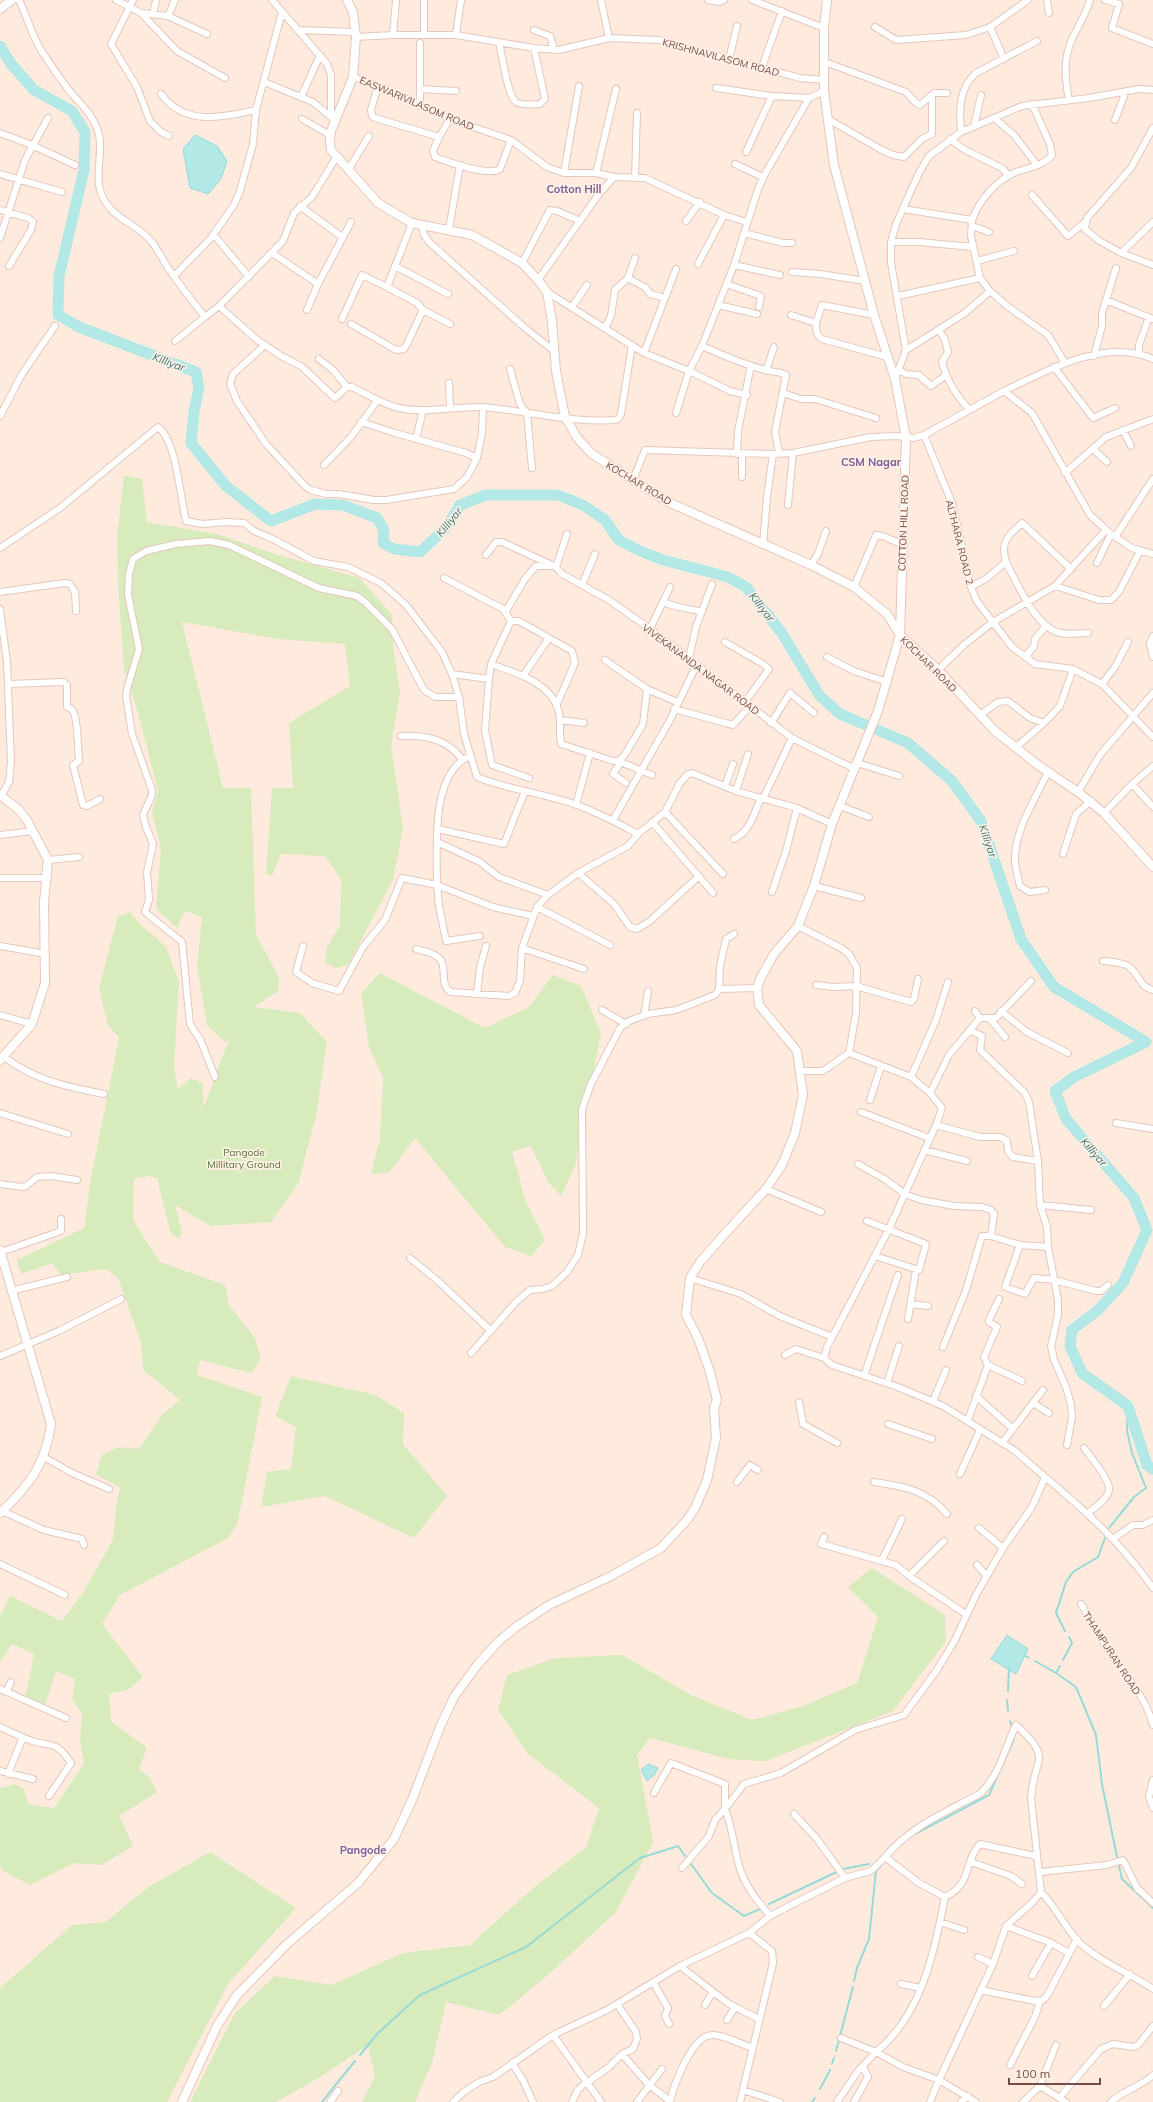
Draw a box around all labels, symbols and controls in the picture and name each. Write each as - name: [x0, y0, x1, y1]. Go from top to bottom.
- street label: KRISHNAVILASOM ROAD: [661, 36, 781, 79]
- street label: EASWARIVILASOM ROAD: [358, 73, 476, 133]
- district label: Cotton Hill: [547, 182, 602, 196]
- water label: Killiyar: [151, 349, 188, 375]
- district label: CSM Nagar: [841, 455, 902, 469]
- street label: KOCHAR ROAD: [603, 459, 674, 508]
- street label: COTTON HILL ROAD: [895, 475, 912, 571]
- street label: ALTHARA ROAD 2: [943, 498, 976, 586]
- water label: Killiyar: [433, 504, 466, 540]
- water label: Killiyar: [746, 589, 779, 625]
- street label: VIVEKANANDA NAGAR ROAD: [639, 621, 762, 718]
- street label: KOCHAR ROAD: [898, 633, 960, 695]
- water label: Killiyar: [976, 823, 1000, 860]
- water label: Killiyar: [1078, 1135, 1111, 1170]
- park label: Pangode Millitary Ground: [207, 1146, 281, 1171]
- street label: THAMPURAN ROAD: [1080, 1609, 1143, 1697]
- district label: Pangode: [340, 1843, 386, 1857]
- scale bar: [1009, 2060, 1100, 2086]
- text: 100 m: [1015, 2066, 1050, 2081]

